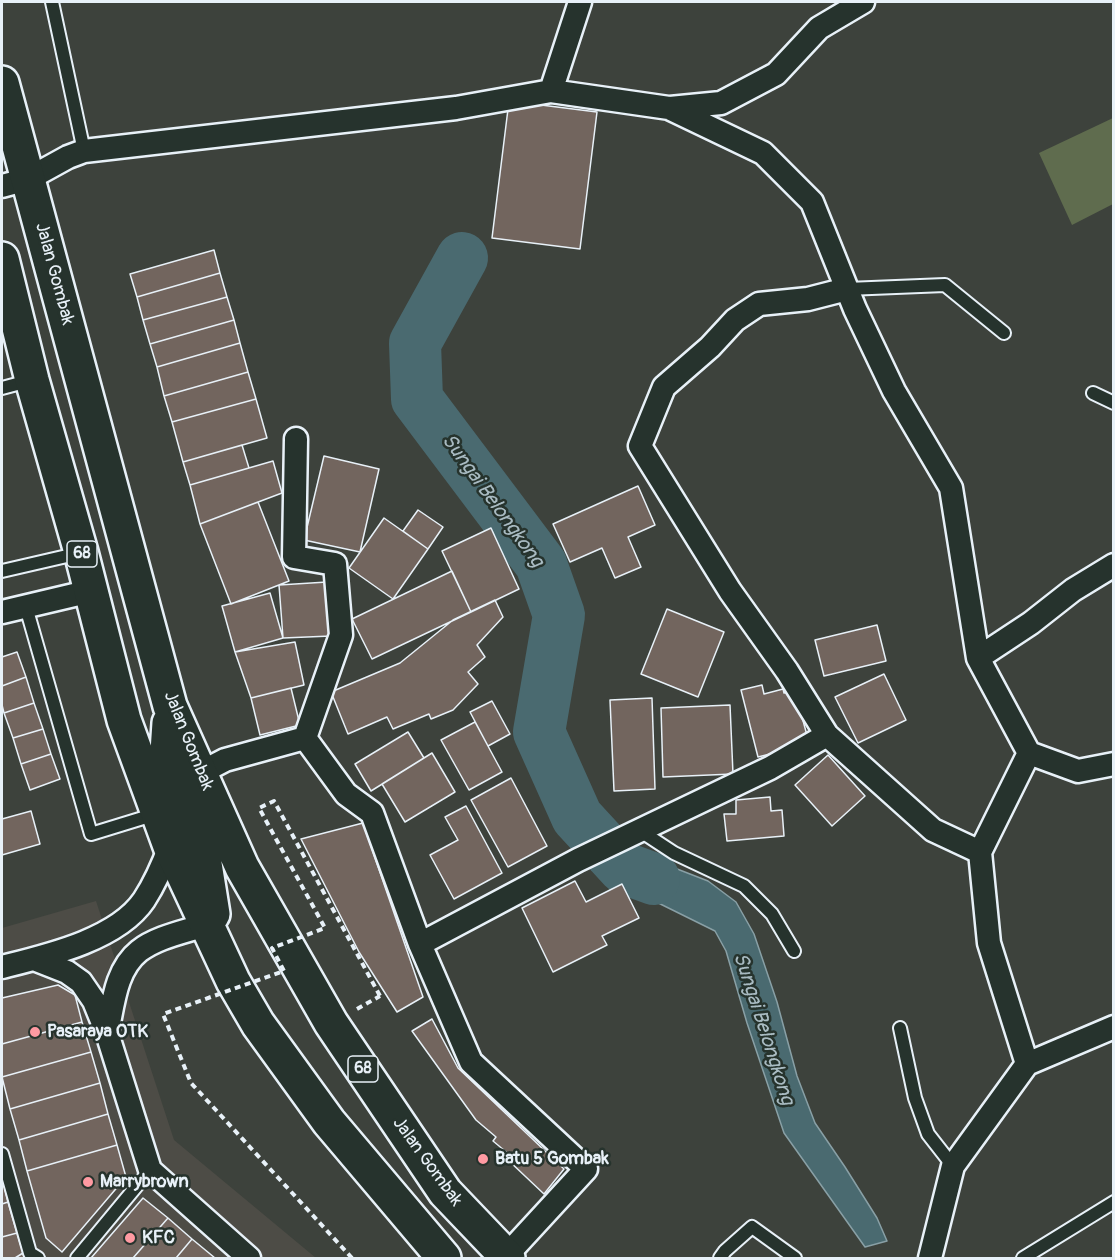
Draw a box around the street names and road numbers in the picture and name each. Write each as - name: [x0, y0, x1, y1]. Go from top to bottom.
- street label: Jalan Gombak: [30, 221, 78, 327]
- road number: 68: [67, 541, 97, 567]
- street label: Jalan Gombak: [158, 688, 218, 794]
- road number: 68: [348, 1056, 378, 1082]
- street label: Jalan Gombak: [387, 1113, 467, 1211]

